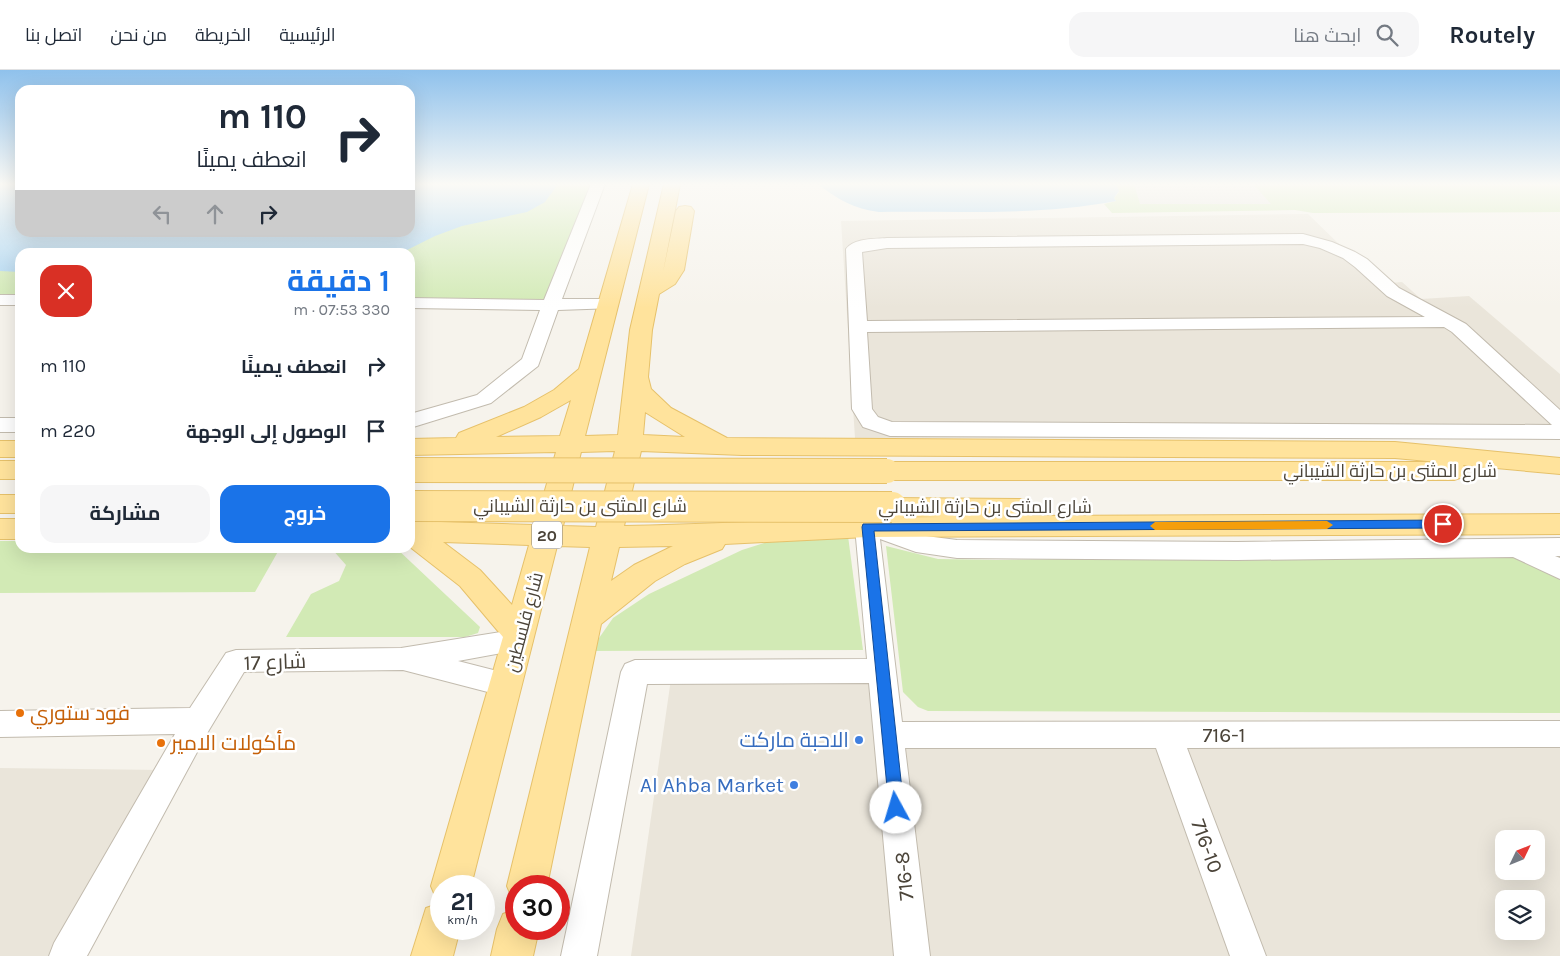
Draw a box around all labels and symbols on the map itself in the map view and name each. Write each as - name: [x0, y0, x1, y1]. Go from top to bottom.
- street label: شارع المثنى بن حارثة الشيباني: [1283, 460, 1497, 485]
- street label: شارع المثنى بن حارثة الشيباني: [473, 495, 687, 520]
- street label: شارع المثنى بن حارثة الشيباني: [878, 496, 1092, 521]
- pin: [1422, 503, 1464, 545]
- road number: 20: [532, 522, 562, 548]
- street label: شارع فلسطين: [500, 570, 549, 675]
- street label: شارع 17: [243, 649, 307, 677]
- place label: فود ستوري: [30, 701, 130, 729]
- marker: فود ستوري: [14, 707, 26, 719]
- street label: 716-1: [1202, 723, 1246, 747]
- place label: الاحبة ماركت: [739, 728, 849, 752]
- place label: مأكولات الامير: [170, 730, 296, 755]
- marker: الاحبة ماركت: [853, 734, 865, 746]
- marker: مأكولات الامير: [155, 737, 167, 749]
- place label: Al Ahba Market: [640, 773, 784, 797]
- marker: Al Ahba Market: [788, 779, 800, 791]
- position arrow: [869, 781, 921, 833]
- street label: 716-10: [1186, 816, 1228, 876]
- north arrow: [1495, 830, 1545, 880]
- street label: 716-8: [890, 850, 918, 902]
- speed limit sign: 30: [505, 875, 570, 940]

